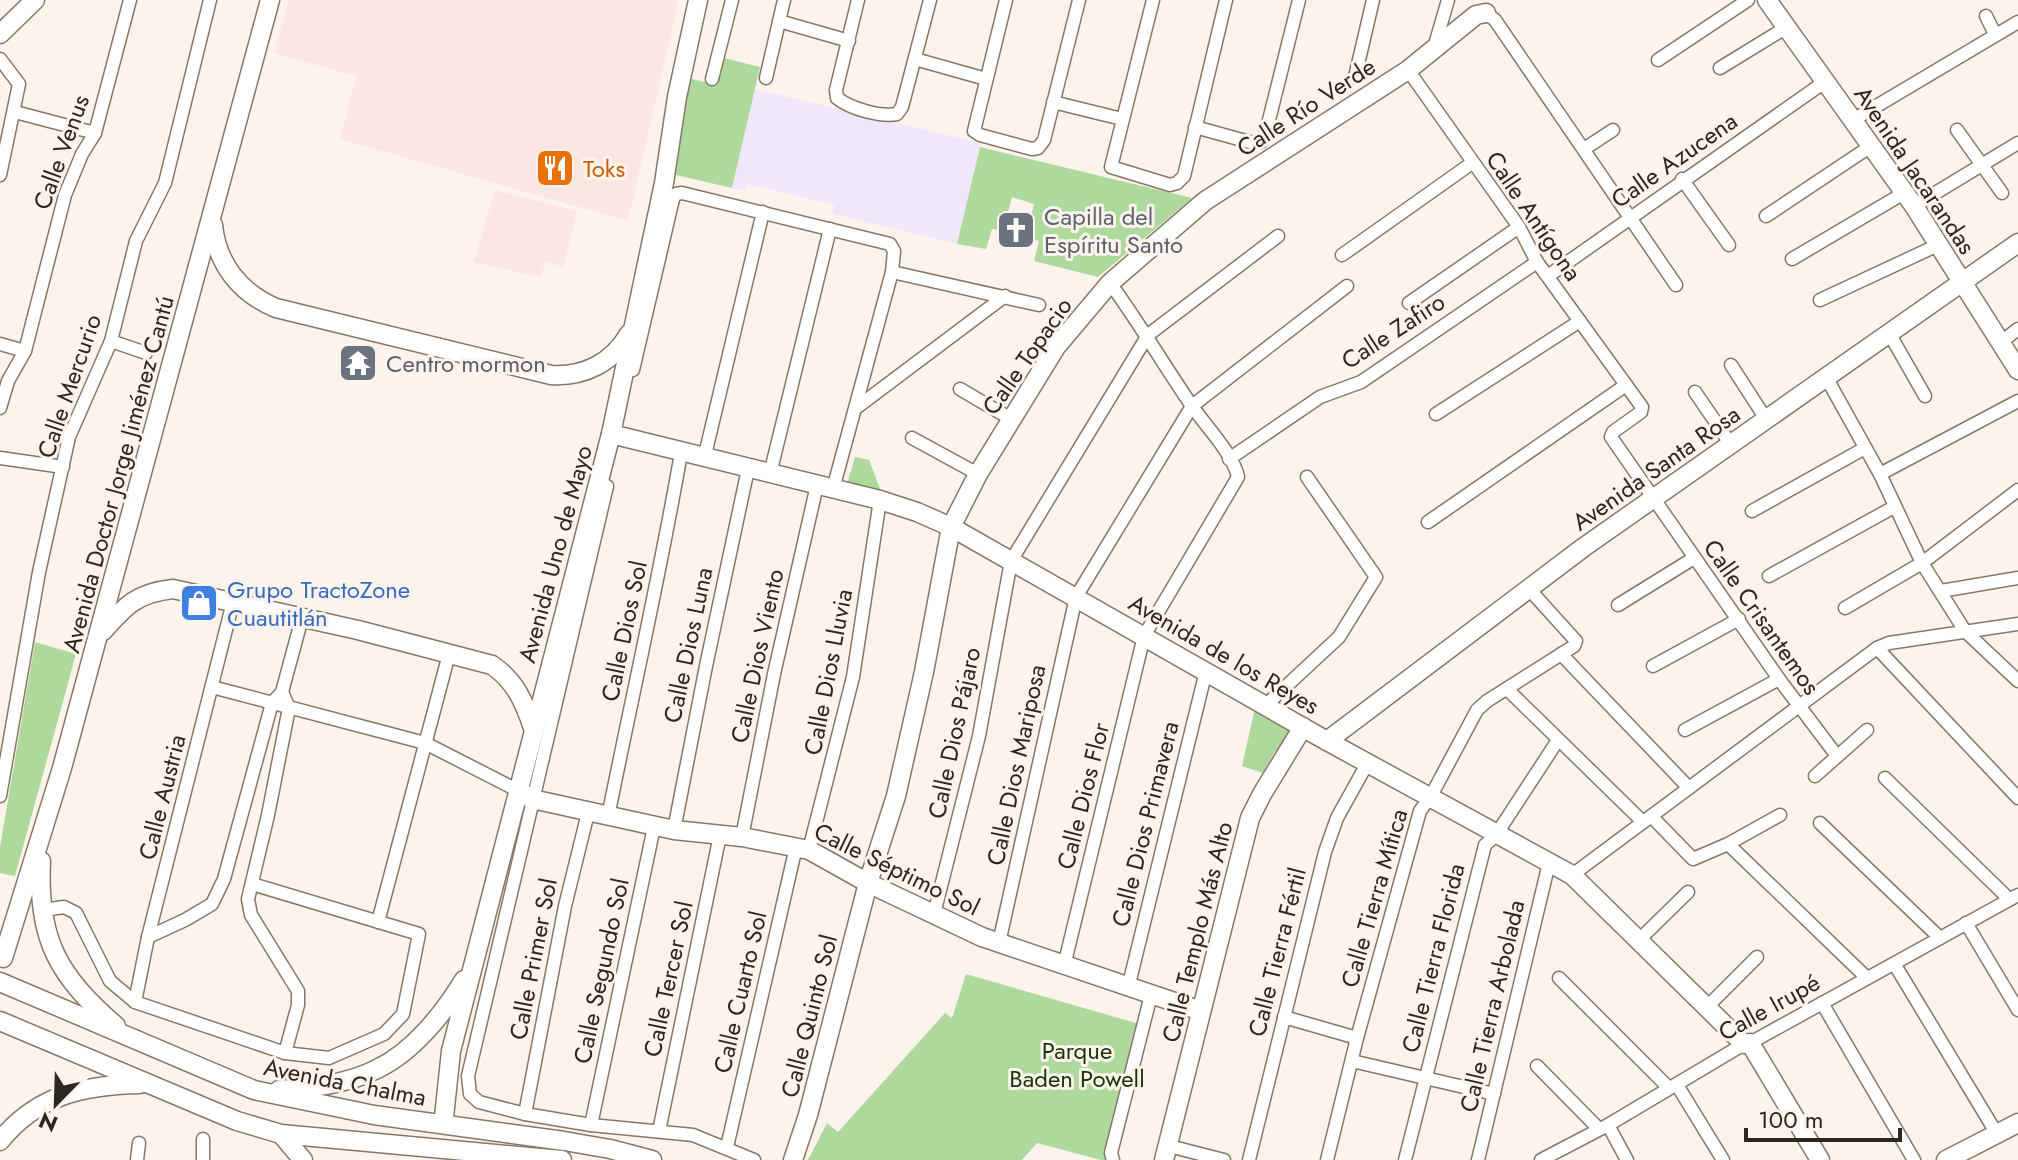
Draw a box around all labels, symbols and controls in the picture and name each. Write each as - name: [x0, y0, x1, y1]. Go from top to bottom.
- street label: Calle Río Verde: [1230, 49, 1382, 165]
- street label: Avenida Jacarandas: [1846, 79, 1984, 261]
- street label: Calle Venus: [24, 90, 98, 214]
- street label: Calle Azucena: [1604, 104, 1744, 216]
- street label: Calle Antígona: [1478, 144, 1590, 288]
- restaurant icon: Toks: [534, 147, 576, 189]
- place label: Toks: [583, 151, 625, 186]
- place label: Capilla del Espíritu Santo: [1044, 199, 1183, 262]
- church icon: Capilla del Espíritu Santo: [995, 209, 1037, 251]
- street label: Calle Zafiro: [1334, 284, 1452, 378]
- street label: Calle Topacio: [974, 290, 1080, 422]
- street label: Avenida Doctor Jorge Jiménez Cantú: [53, 291, 183, 657]
- street label: Calle Mercurio: [28, 309, 110, 463]
- temple icon: Centro mormon: [337, 342, 379, 384]
- place label: Centro mormon: [386, 346, 546, 381]
- street label: Avenida Santa Rosa: [1565, 397, 1747, 539]
- street label: Avenida Uno de Mayo: [509, 441, 601, 667]
- street label: Calle Crisantemos: [1695, 532, 1829, 702]
- street label: Calle Dios Sol: [592, 557, 656, 705]
- street label: Calle Dios Luna: [654, 564, 722, 726]
- street label: Calle Dios Viento: [721, 566, 793, 746]
- place label: Grupo TractoZone Cuautitlán: [227, 572, 410, 635]
- shop icon: Grupo TractoZone Cuautitlán: [178, 582, 220, 624]
- street label: Avenida de los Reyes: [1122, 585, 1326, 723]
- street label: Calle Dios Lluvia: [795, 586, 861, 758]
- street label: Calle Dios Pájaro: [919, 644, 989, 822]
- street label: Calle Dios Mariposa: [978, 661, 1054, 869]
- street label: Calle Dios Flor: [1048, 718, 1118, 873]
- street label: Calle Dios Primavera: [1103, 718, 1187, 930]
- street label: Calle Austria: [130, 731, 194, 863]
- street label: Calle Tierra Mítica: [1332, 805, 1416, 991]
- street label: Calle Séptimo Sol: [808, 814, 986, 924]
- street label: Calle Templo Más Alto: [1153, 818, 1241, 1046]
- street label: Calle Tierra Florida: [1393, 860, 1473, 1056]
- street label: Calle Tierra Fértil: [1239, 864, 1315, 1040]
- street label: Calle Primer Sol: [500, 875, 566, 1043]
- street label: Calle Segundo Sol: [564, 875, 638, 1067]
- street label: Calle Tierra Arbolada: [1451, 896, 1533, 1116]
- street label: Calle Tercer Sol: [634, 898, 702, 1060]
- street label: Calle Cuarto Sol: [704, 908, 776, 1076]
- street label: Calle Quinto Sol: [772, 931, 846, 1101]
- street label: Calle Irupé: [1712, 965, 1826, 1049]
- park label: Parque Baden Powell: [1009, 1033, 1145, 1096]
- street label: Avenida Chalma: [261, 1049, 429, 1115]
- north arrow: [16, 1064, 96, 1144]
- scale bar: [1746, 1092, 1900, 1142]
- text: 100 m: [1758, 1102, 1824, 1137]
- text: N: [34, 1104, 62, 1141]

